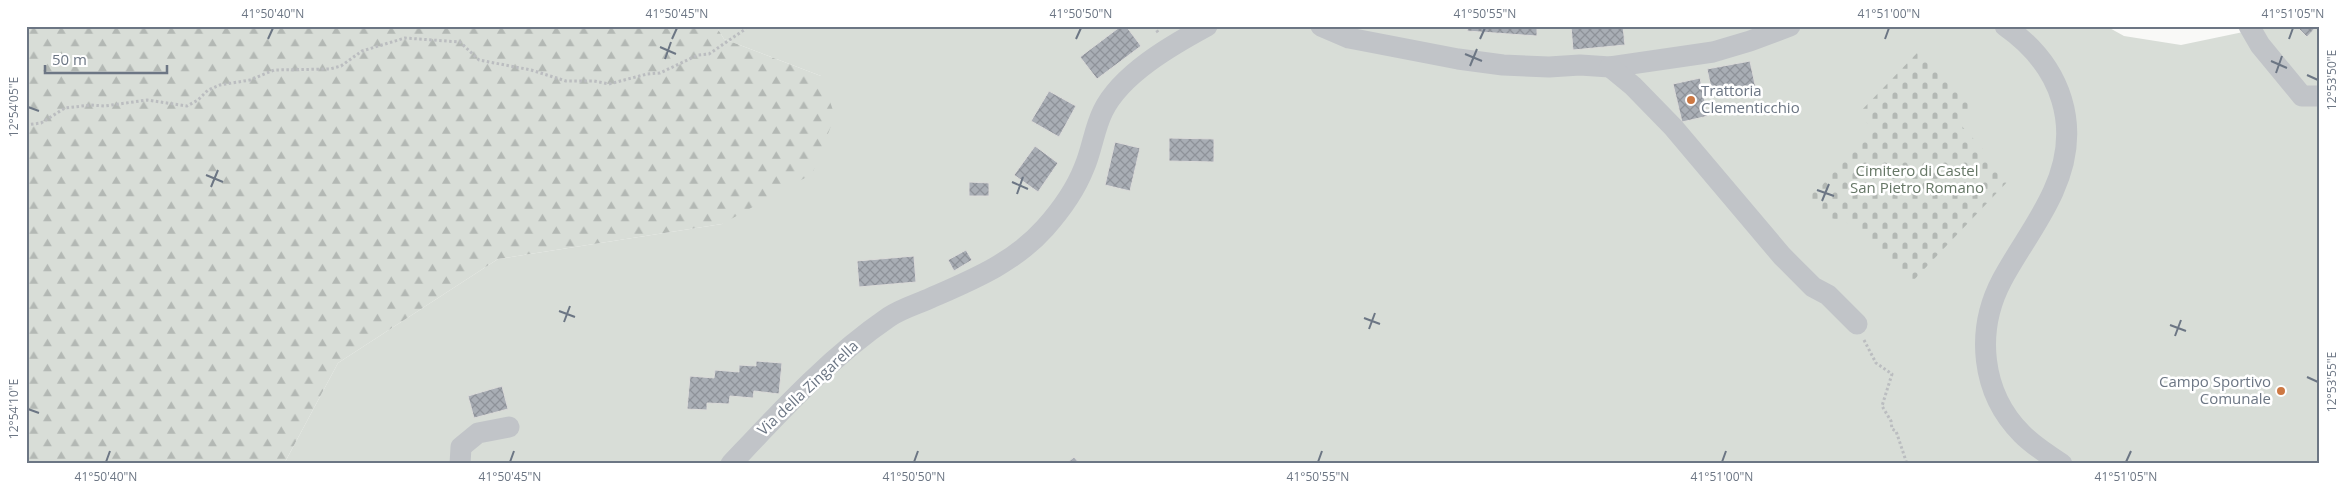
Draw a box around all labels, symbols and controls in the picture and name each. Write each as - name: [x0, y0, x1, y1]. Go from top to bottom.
- text: 41°50'40"N: [242, 5, 304, 22]
- text: 41°50'45"N: [646, 5, 708, 22]
- text: 41°50'50"N: [1050, 5, 1112, 22]
- text: 41°50'55"N: [1454, 5, 1516, 22]
- text: 41°51'00"N: [1858, 5, 1920, 22]
- text: 41°51'05"N: [2262, 5, 2324, 22]
- scale bar: [45, 42, 168, 74]
- text: 50 m: [52, 49, 87, 69]
- text: 12°53'50"E: [2323, 50, 2340, 110]
- text: 12°54'05"E: [5, 77, 22, 137]
- place label: Trattoria Clementicchio: [1701, 80, 1800, 117]
- marker: Trattoria Clementicchio: [1685, 94, 1697, 106]
- park label: Cimitero di Castel San Pietro Romano: [1850, 160, 1984, 197]
- street label: Via della Zingarella: [753, 335, 862, 439]
- text: 12°53'55"E: [2323, 352, 2340, 412]
- place label: Campo Sportivo Comunale: [2159, 371, 2271, 408]
- text: 12°54'10"E: [5, 379, 22, 439]
- marker: Campo Sportivo Comunale: [2275, 385, 2287, 397]
- text: 41°50'40"N: [75, 468, 137, 485]
- text: 41°50'45"N: [479, 468, 541, 485]
- text: 41°50'50"N: [883, 468, 945, 485]
- text: 41°50'55"N: [1287, 468, 1349, 485]
- text: 41°51'00"N: [1691, 468, 1753, 485]
- text: 41°51'05"N: [2095, 468, 2157, 485]

